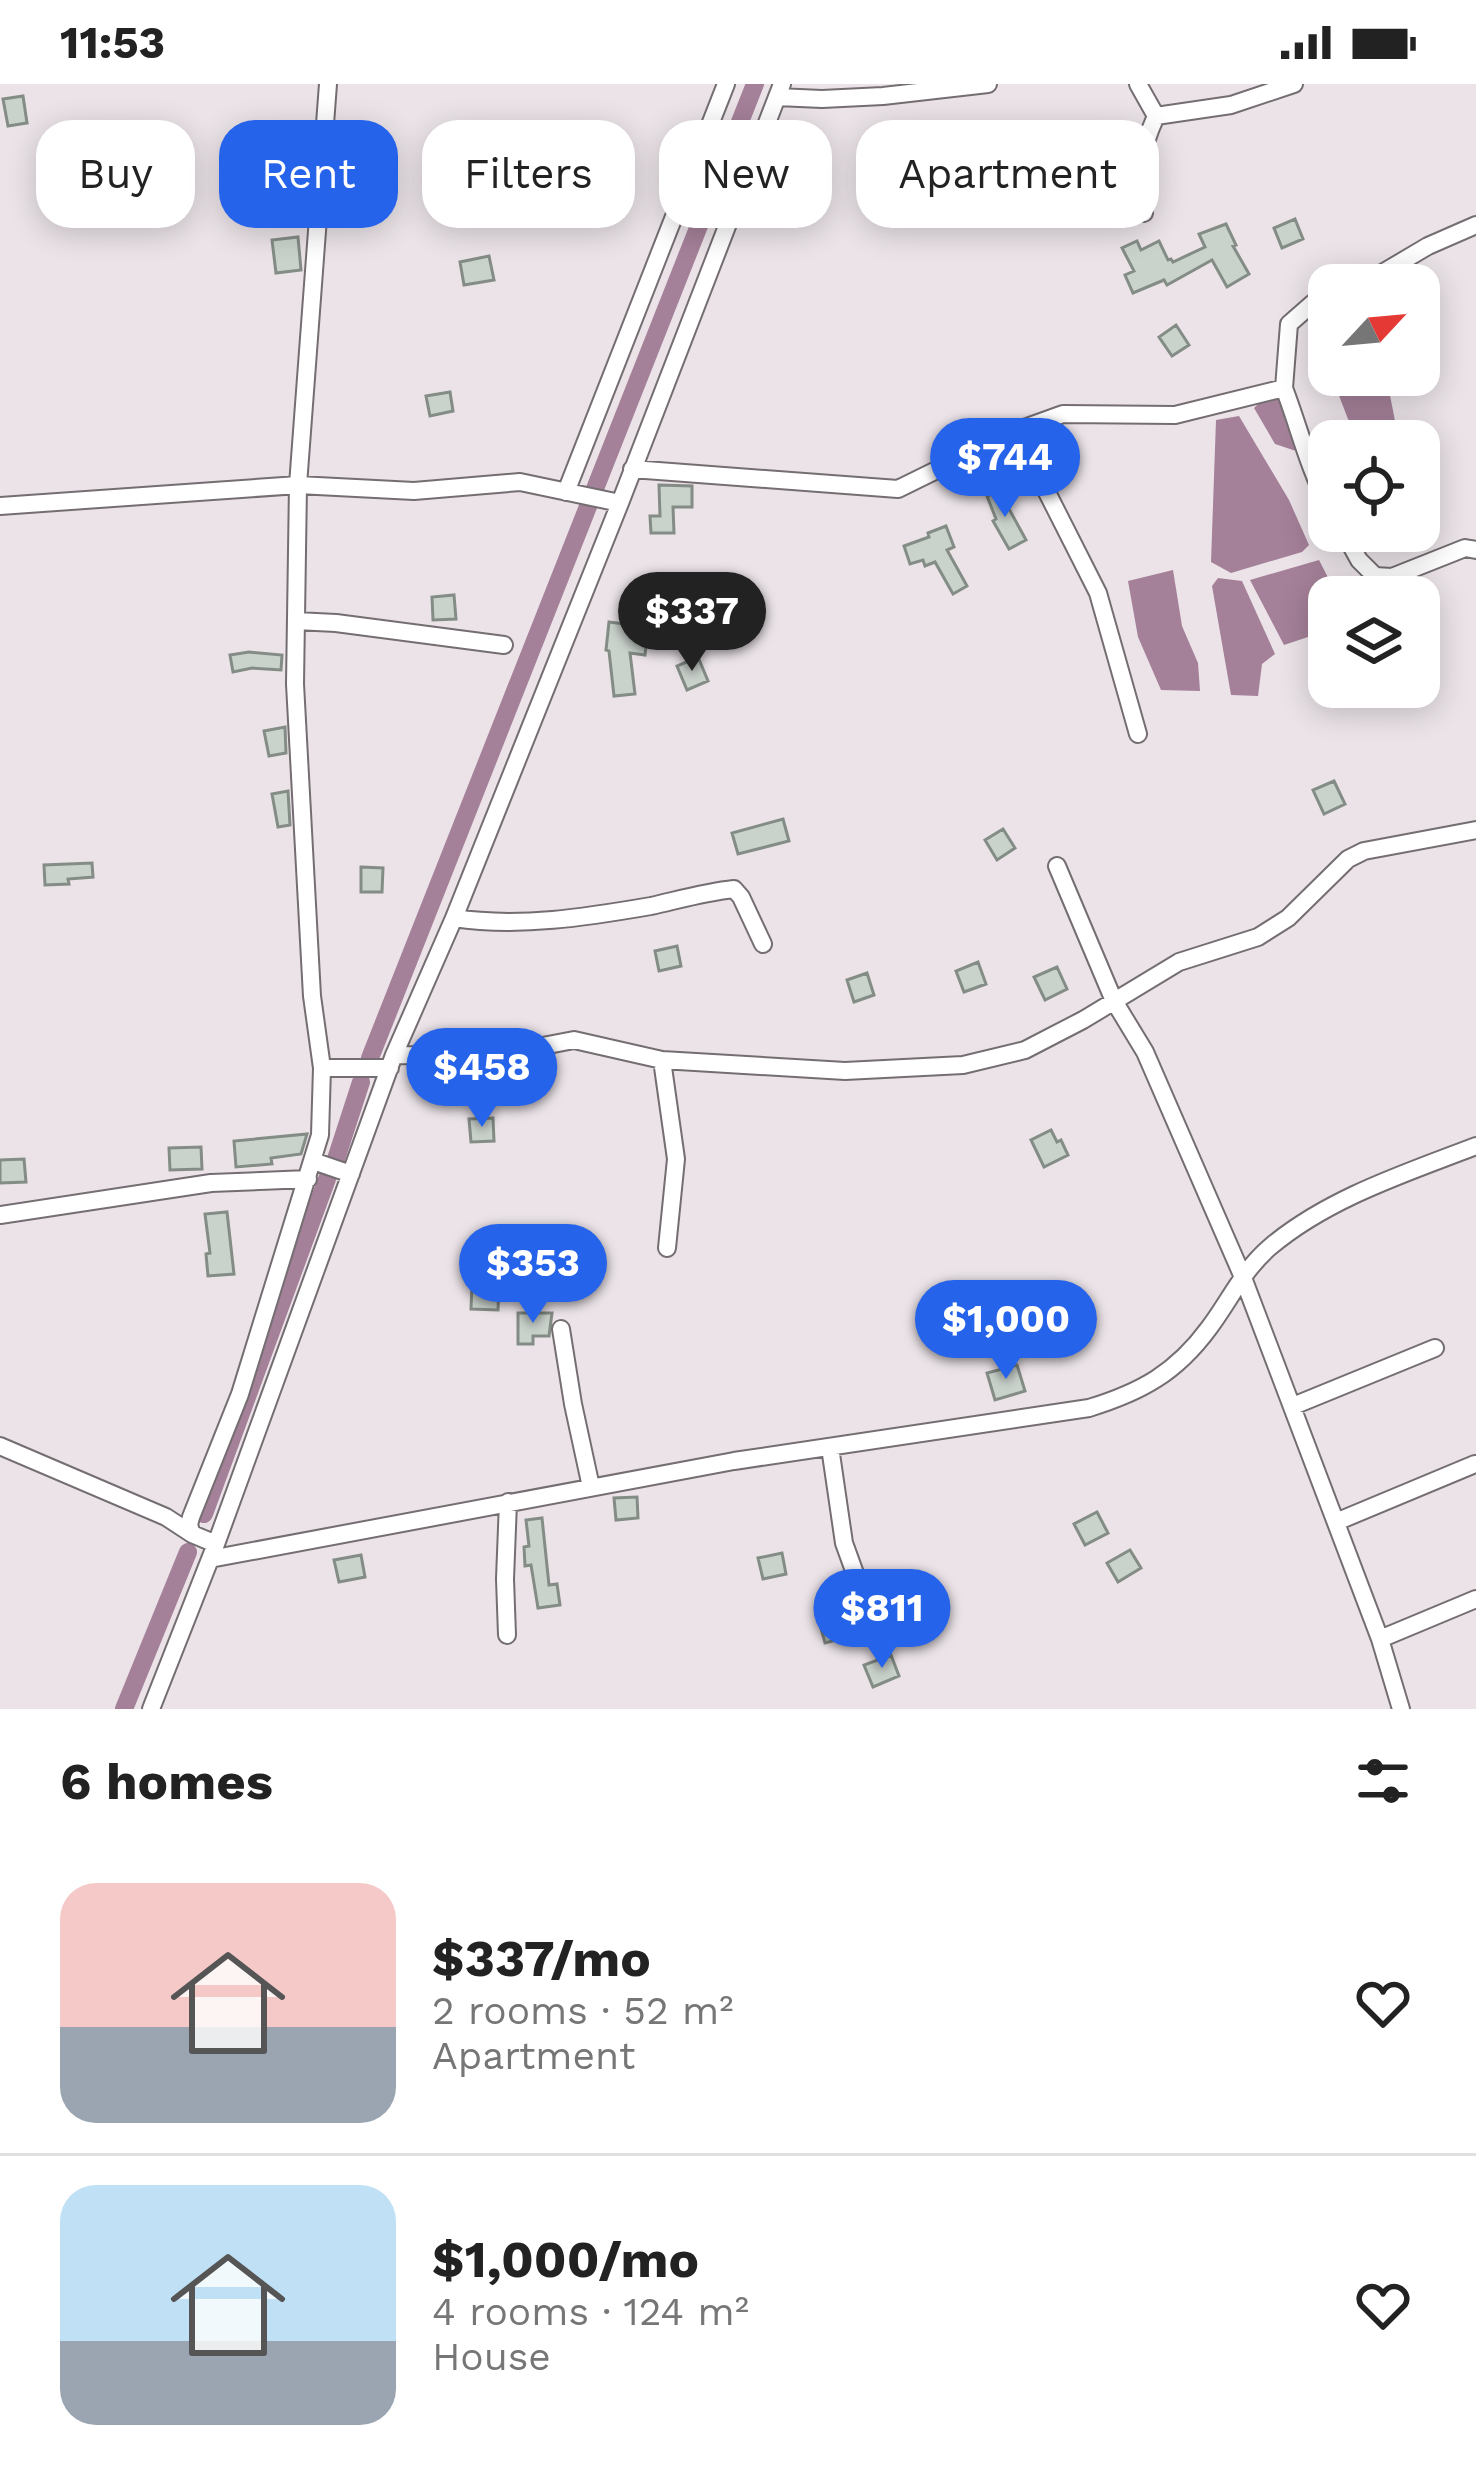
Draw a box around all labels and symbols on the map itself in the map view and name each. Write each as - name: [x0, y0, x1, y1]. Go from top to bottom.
- north arrow: [1308, 264, 1440, 396]
- pin: $744: [934, 418, 1076, 520]
- pin: $337: [621, 572, 763, 674]
- pin: $458: [411, 1028, 553, 1130]
- pin: $353: [462, 1224, 604, 1326]
- pin: $1,000: [908, 1280, 1104, 1382]
- pin: $811: [811, 1569, 953, 1671]

